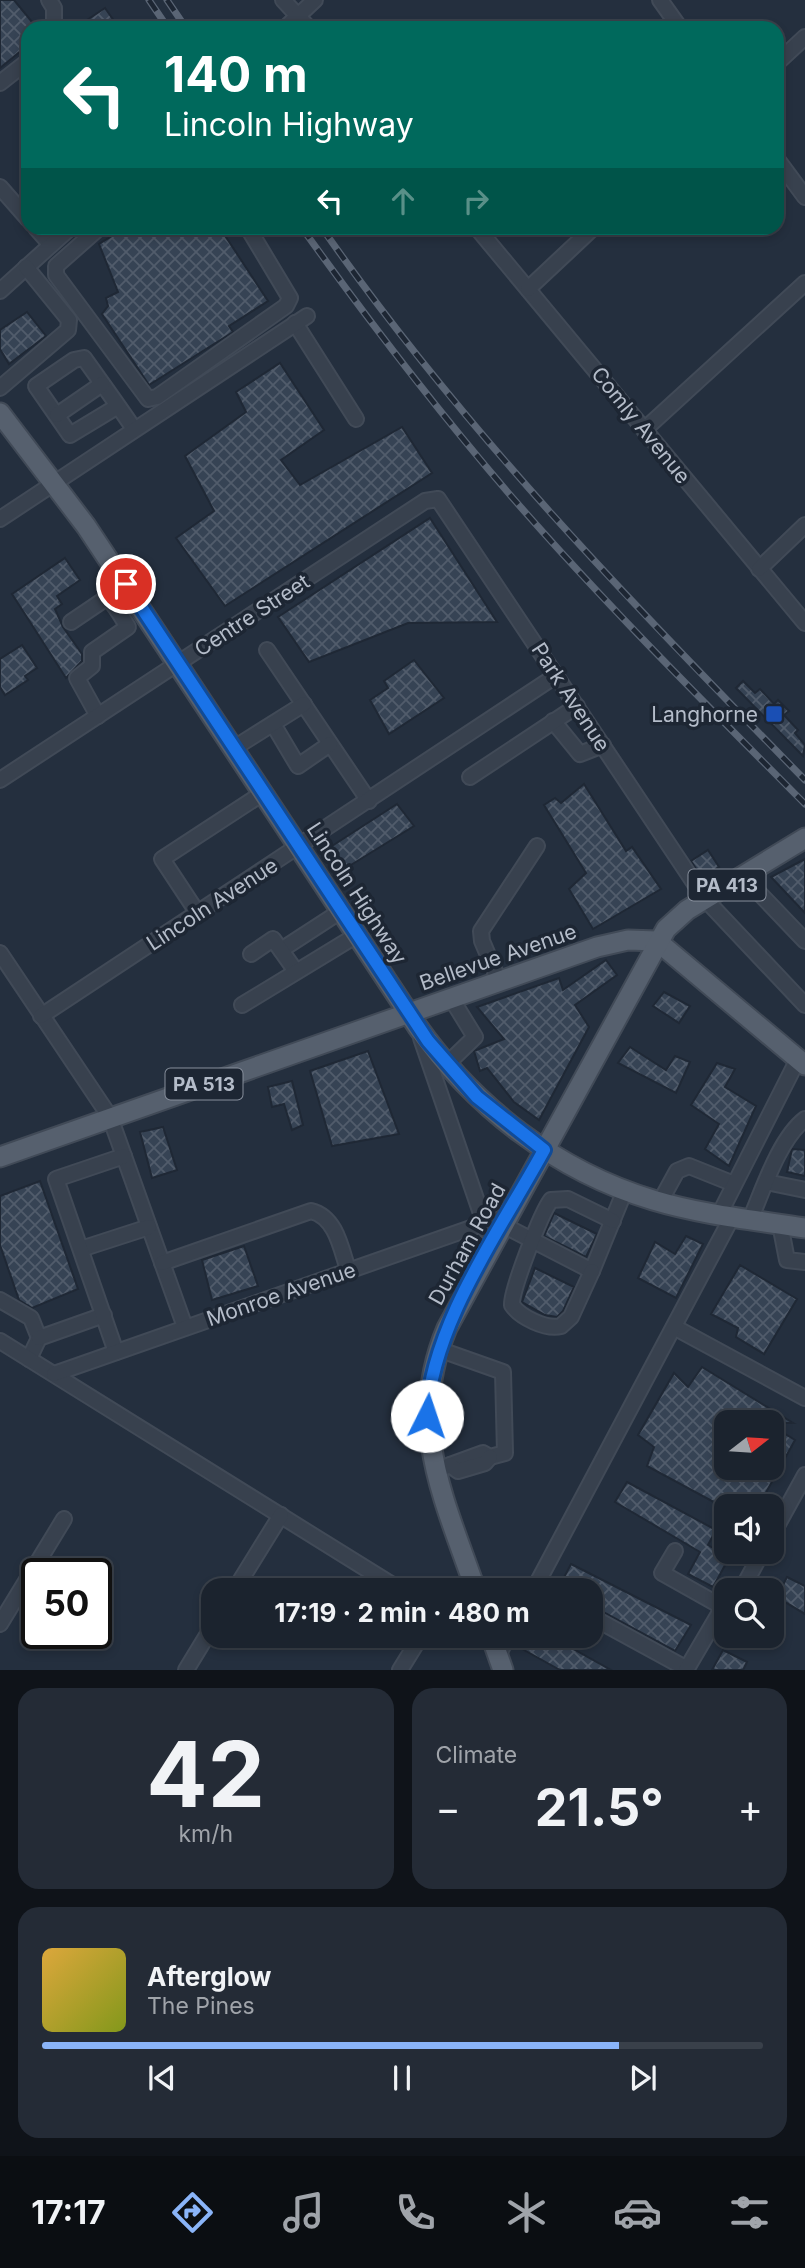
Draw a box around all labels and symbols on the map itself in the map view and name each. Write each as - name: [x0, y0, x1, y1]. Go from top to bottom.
- street label: Comly Avenue: [586, 362, 696, 488]
- pin: [96, 554, 156, 614]
- street label: Centre Street: [190, 569, 314, 661]
- street label: Park Avenue: [527, 638, 615, 756]
- place label: Langhorne: [651, 702, 758, 727]
- marker: Langhorne: [764, 704, 784, 724]
- street label: Lincoln Highway: [302, 817, 412, 969]
- street label: Lincoln Avenue: [142, 852, 282, 956]
- road number: PA 413: [688, 870, 766, 900]
- street label: Bellevue Avenue: [416, 918, 580, 996]
- road number: PA 513: [166, 1068, 242, 1100]
- street label: Durham Road: [423, 1179, 511, 1309]
- street label: Monroe Avenue: [203, 1257, 359, 1331]
- position arrow: [390, 1379, 464, 1453]
- north arrow: [714, 1410, 784, 1480]
- speed limit sign: 50: [21, 1558, 112, 1649]

